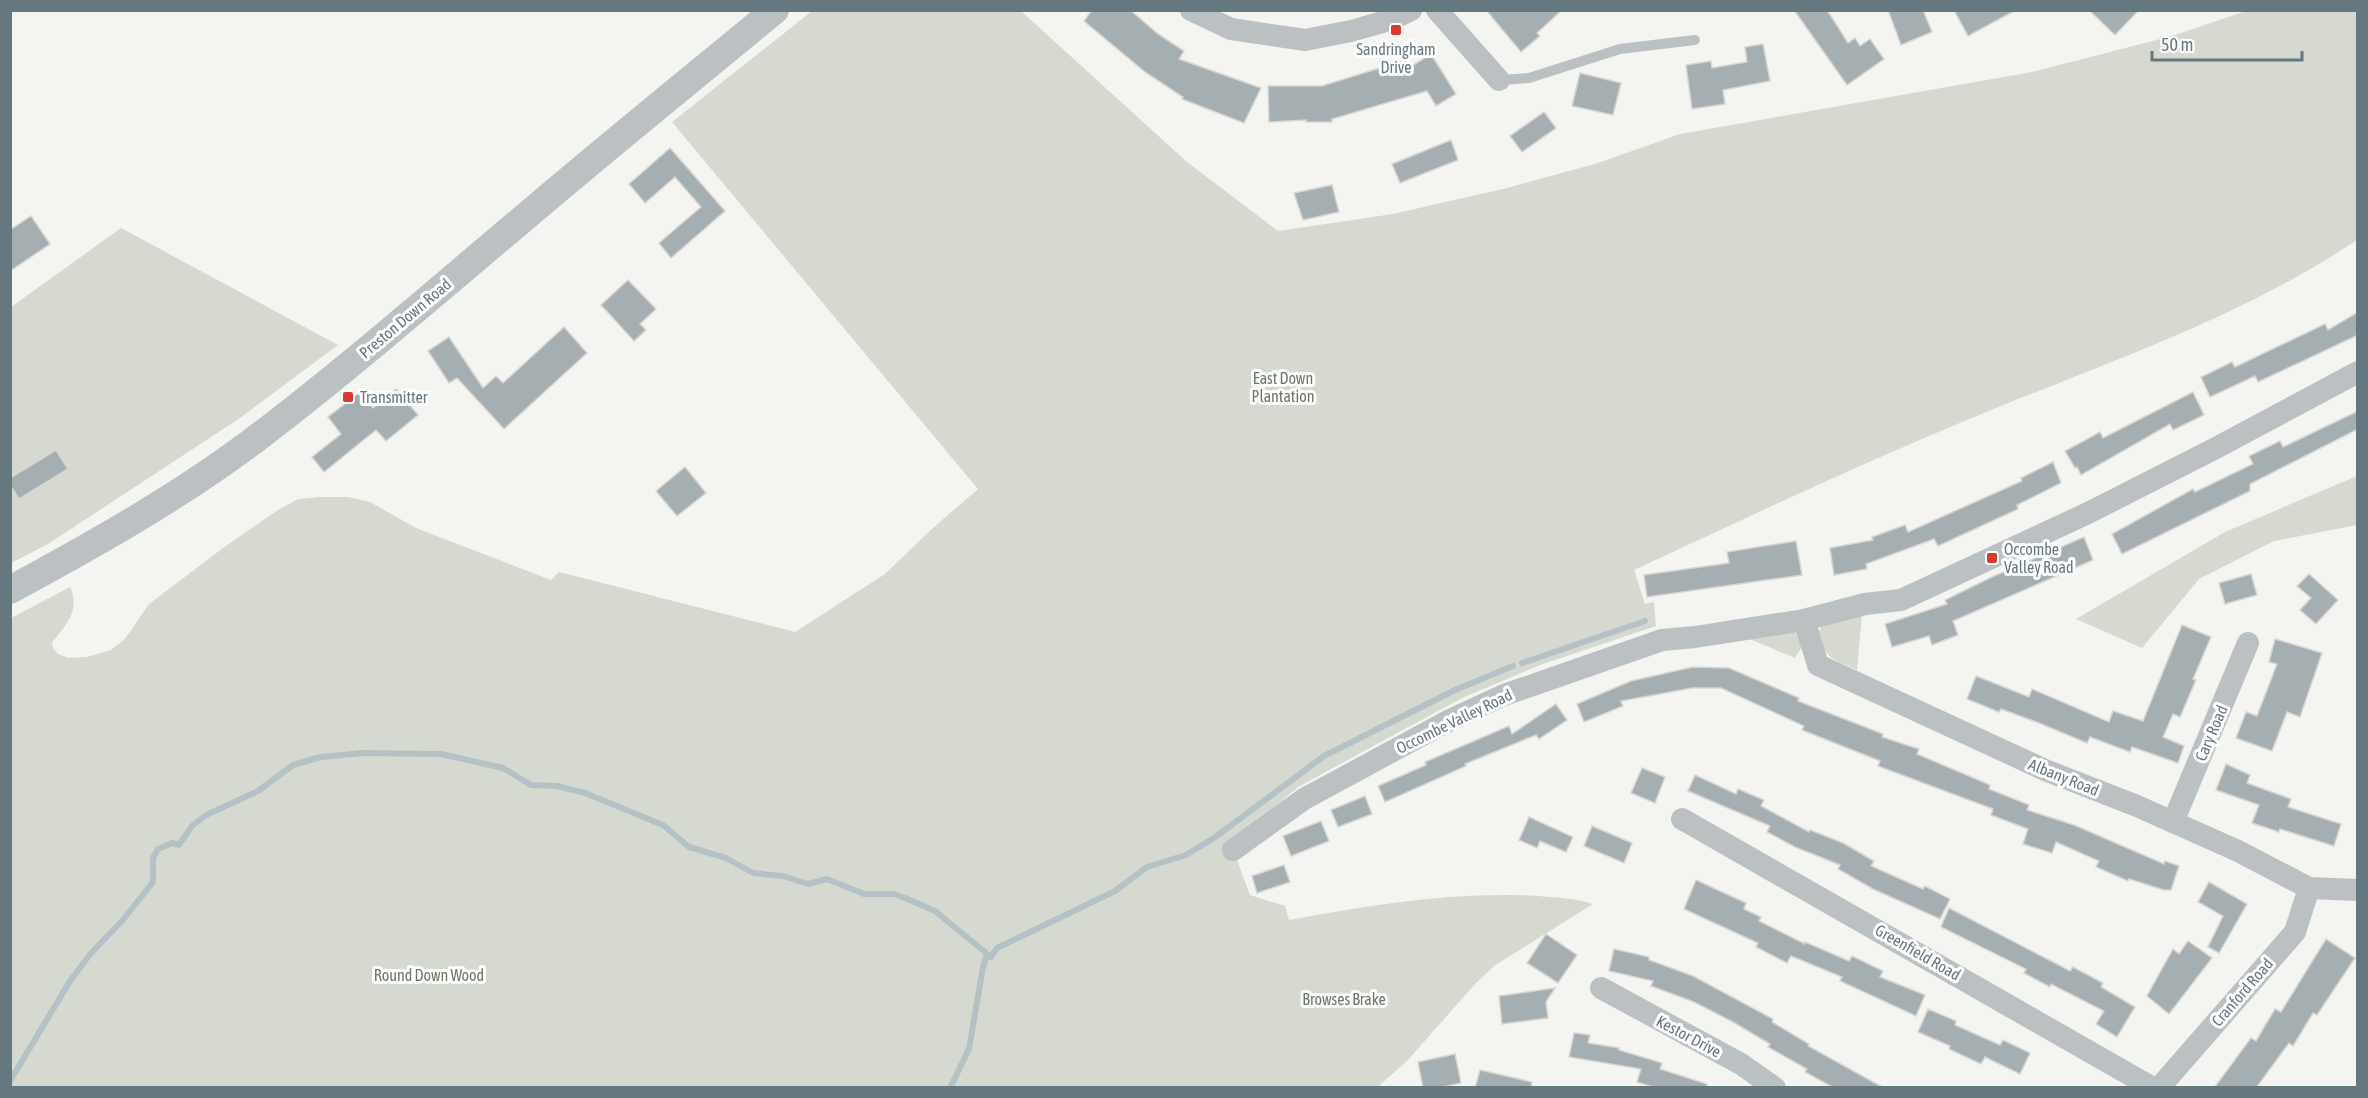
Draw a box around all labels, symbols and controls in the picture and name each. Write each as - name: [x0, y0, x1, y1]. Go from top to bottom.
- marker: Sandringham Drive: [1389, 23, 1403, 37]
- scale bar: [2152, 24, 2302, 62]
- text: 50 m: [2161, 34, 2193, 55]
- place label: Sandringham Drive: [1356, 40, 1436, 76]
- street label: Preston Down Road: [356, 275, 454, 361]
- park label: East Down Plantation: [1252, 369, 1314, 405]
- place label: Transmitter: [360, 388, 428, 406]
- marker: Transmitter: [341, 390, 355, 404]
- place label: Occombe Valley Road: [2004, 540, 2074, 577]
- marker: Occombe Valley Road: [1985, 551, 1999, 565]
- street label: Occombe Valley Road: [1393, 685, 1515, 758]
- street label: Cary Road: [2191, 702, 2232, 764]
- street label: Albany Road: [2026, 755, 2102, 800]
- street label: Greenfield Road: [1872, 920, 1964, 984]
- street label: Cranford Road: [2208, 954, 2276, 1030]
- park label: Round Down Wood: [374, 966, 484, 984]
- park label: Browses Brake: [1302, 990, 1386, 1008]
- street label: Kestor Drive: [1654, 1012, 1724, 1060]

